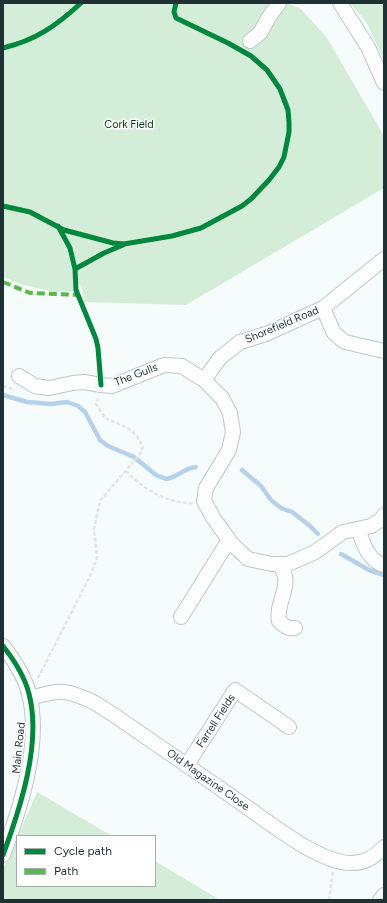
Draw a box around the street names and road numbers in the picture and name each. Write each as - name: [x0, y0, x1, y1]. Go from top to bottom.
- street label: Shorefield Road: [243, 304, 321, 346]
- street label: The Gulls: [112, 361, 160, 389]
- street label: Farrell Fields: [194, 692, 238, 750]
- street label: Main Road: [10, 722, 28, 774]
- street label: Old Magazine Close: [164, 747, 252, 813]

